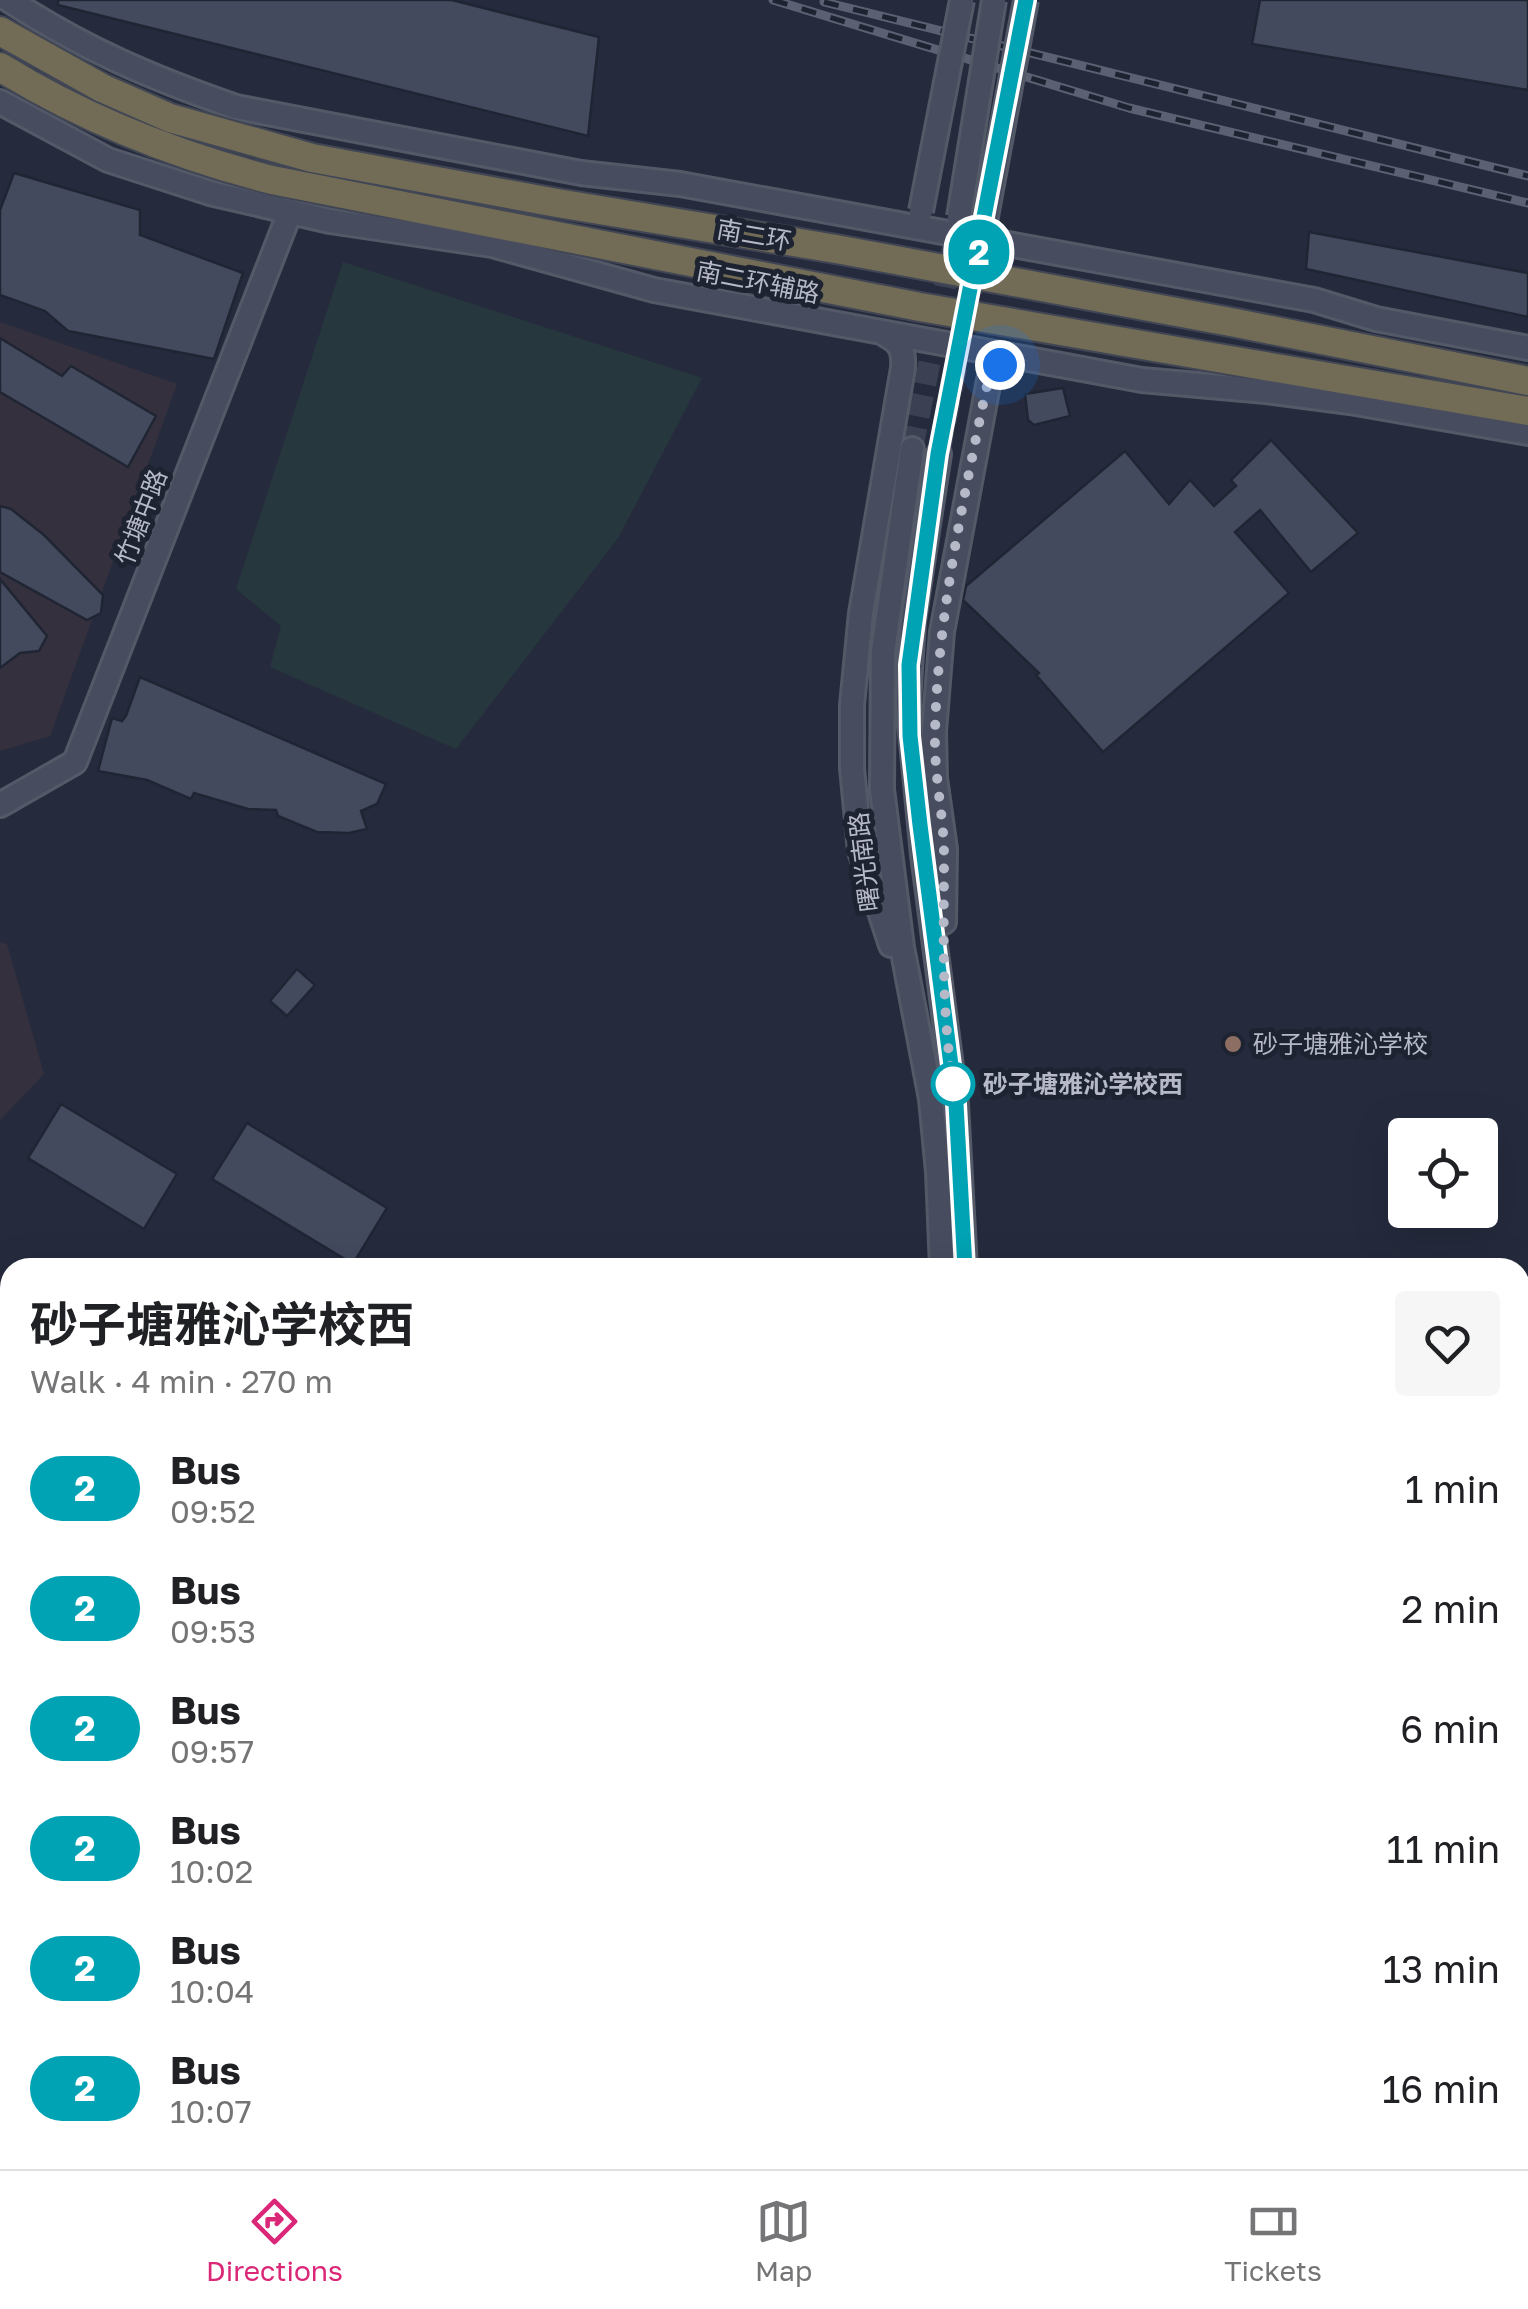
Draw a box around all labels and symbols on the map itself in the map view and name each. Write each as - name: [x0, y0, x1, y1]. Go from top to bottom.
- street label: 南二环: [714, 213, 794, 256]
- line badge: 2: [946, 220, 1012, 284]
- street label: 南二环辅路: [694, 254, 822, 309]
- your location: [975, 340, 1025, 390]
- street label: 竹塘中路: [108, 465, 173, 569]
- street label: 曙光南路: [842, 811, 885, 914]
- place label: 砂子塘雅沁学校: [1253, 1028, 1428, 1059]
- marker: 砂子塘雅沁学校: [1222, 1033, 1244, 1055]
- marker: 砂子塘雅沁学校西: [932, 1063, 974, 1105]
- place label: 砂子塘雅沁学校西: [983, 1068, 1183, 1099]

